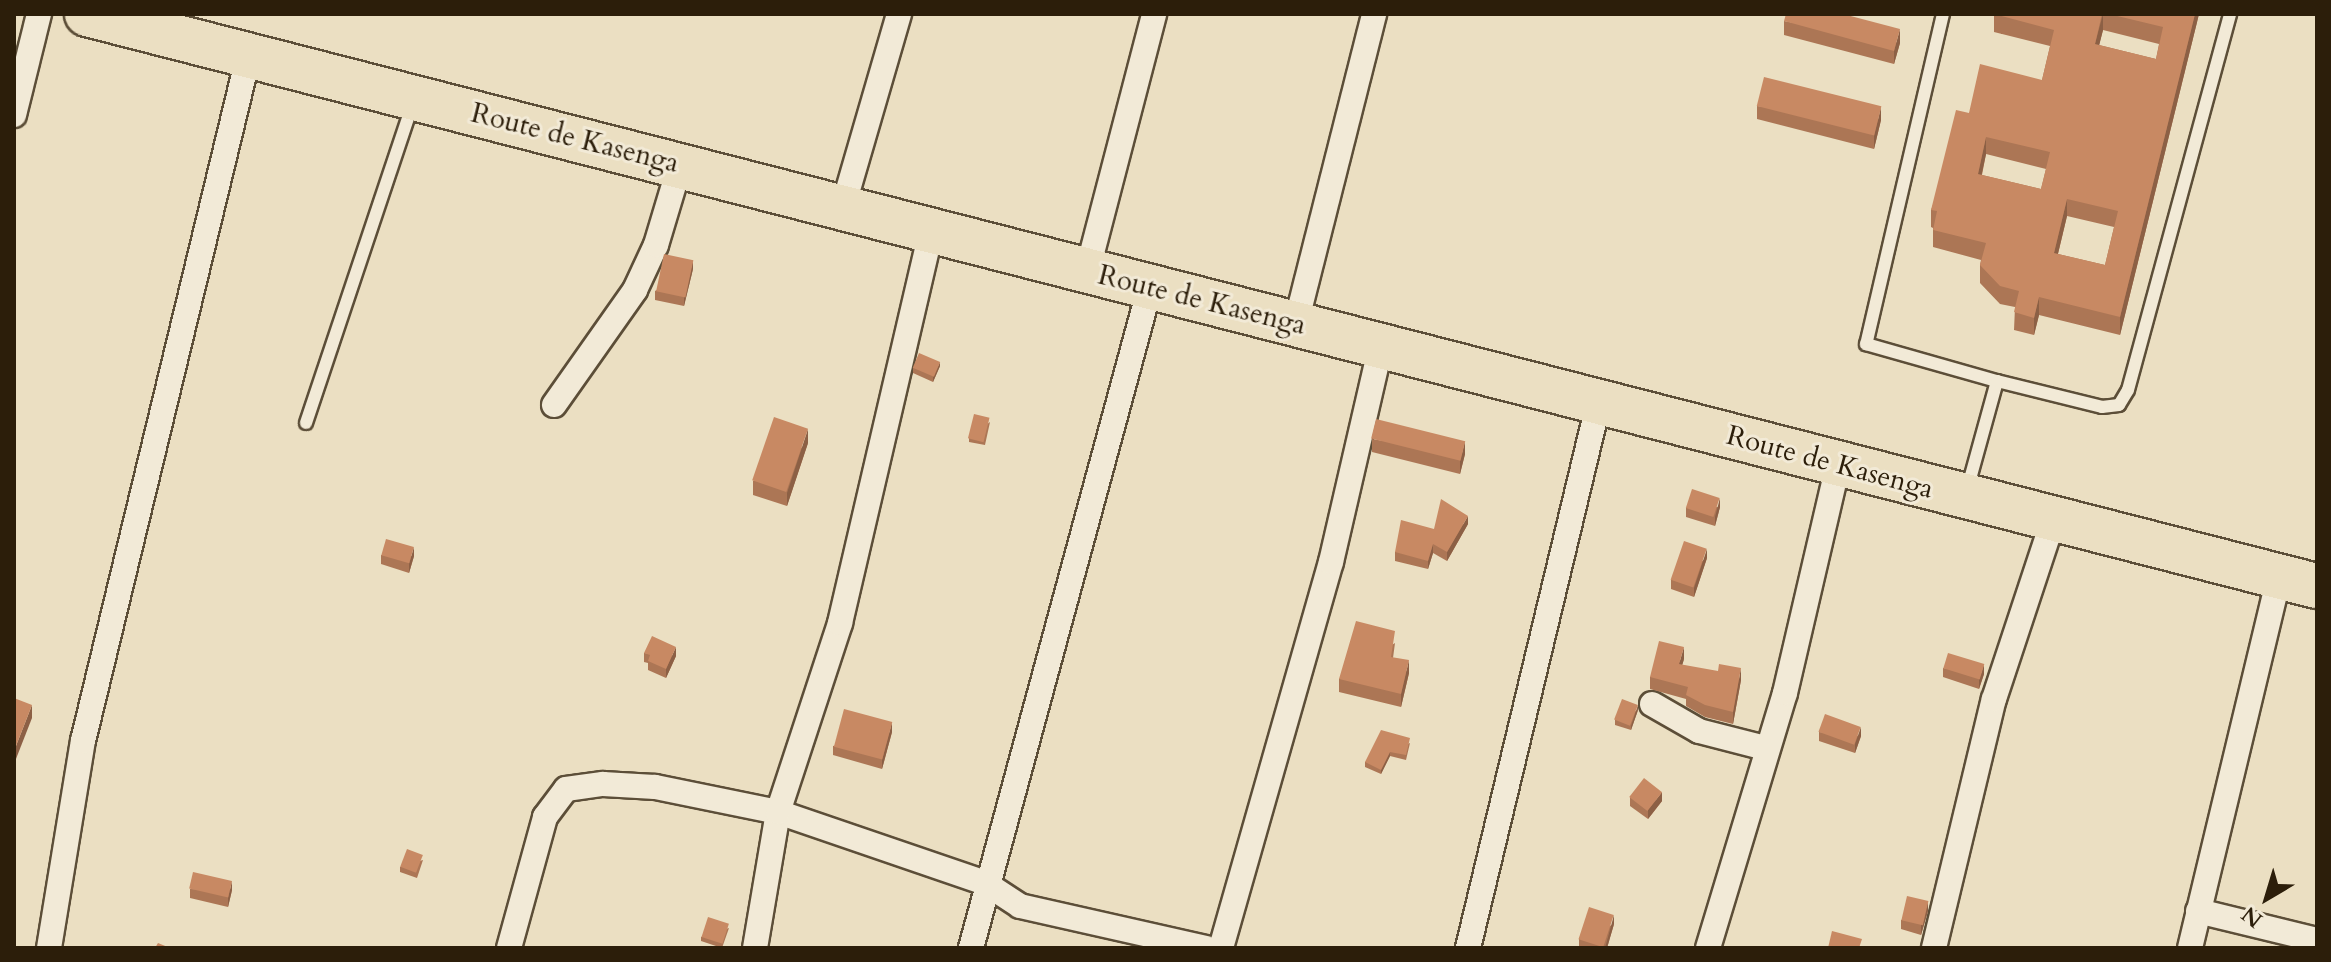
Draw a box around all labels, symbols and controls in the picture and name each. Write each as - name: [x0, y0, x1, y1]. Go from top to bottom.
- street label: Route de Kasenga: [468, 96, 682, 180]
- street label: Route de Kasenga: [1095, 258, 1309, 342]
- street label: Route de Kasenga: [1723, 418, 1937, 506]
- north arrow: [2227, 858, 2307, 938]
- text: N: [2235, 899, 2269, 935]

